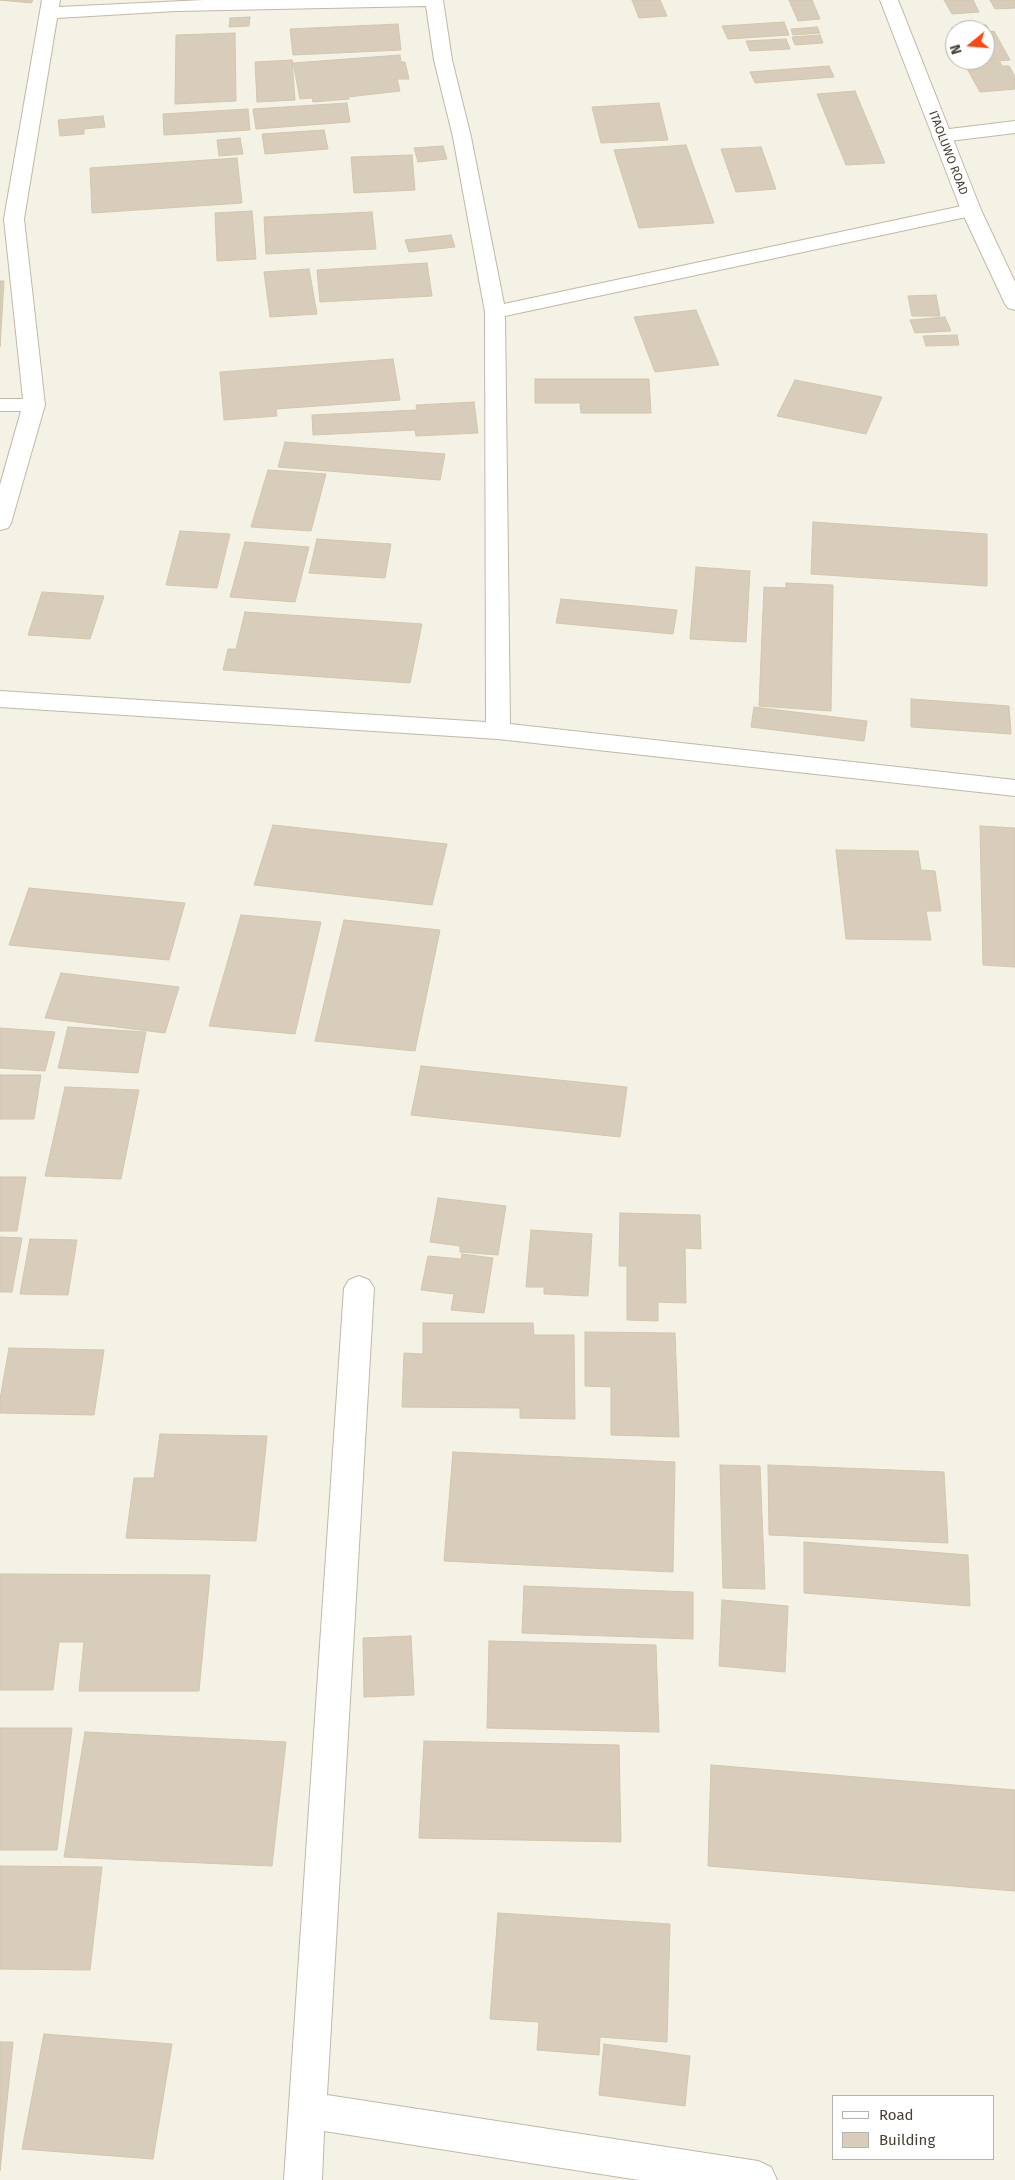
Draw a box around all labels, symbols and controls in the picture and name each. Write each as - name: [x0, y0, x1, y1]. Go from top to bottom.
- north arrow: [945, 20, 995, 70]
- text: N: [947, 42, 966, 56]
- street label: ITAOLUWO ROAD: [925, 109, 971, 197]
- legend: [832, 2095, 995, 2160]
- text: Road: [879, 2106, 914, 2124]
- text: Building: [879, 2131, 935, 2149]

